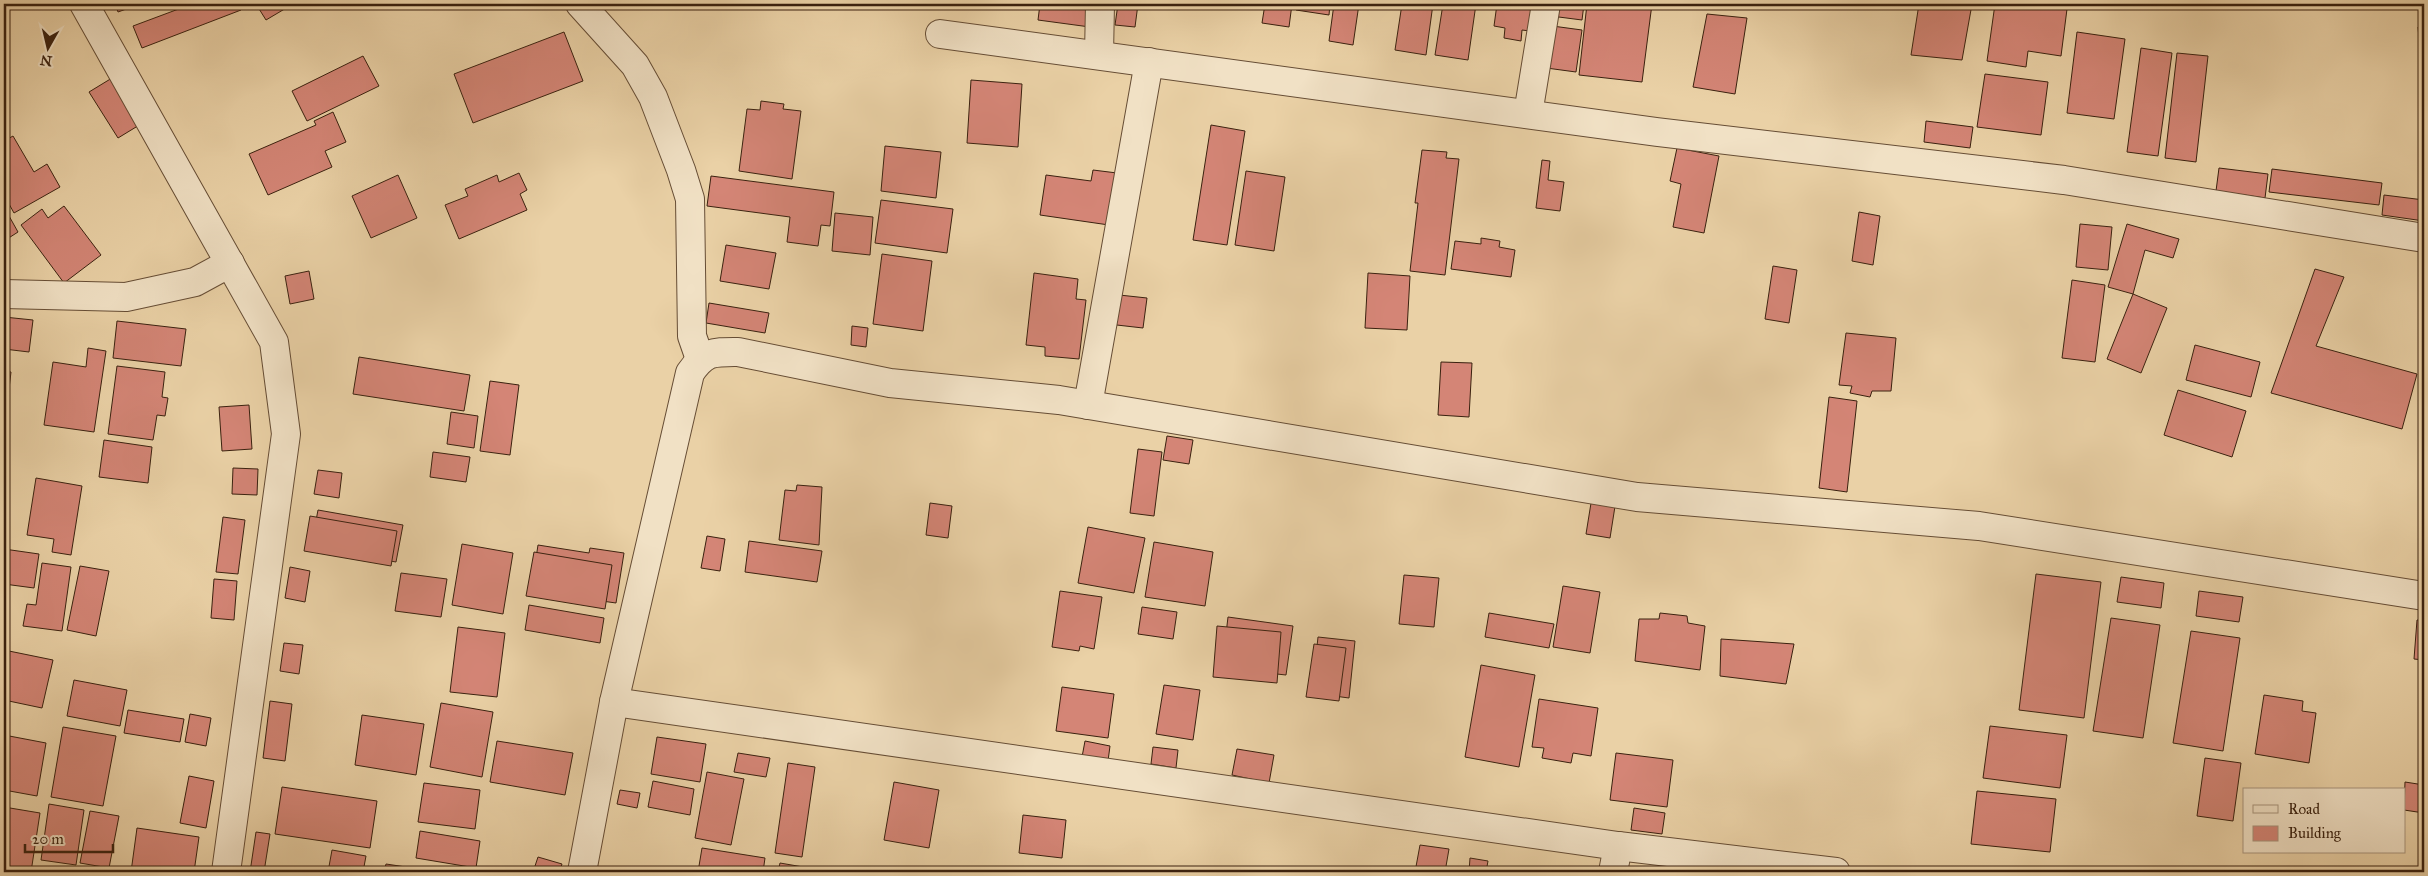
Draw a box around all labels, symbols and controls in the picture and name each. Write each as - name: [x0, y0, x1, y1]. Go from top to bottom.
- north arrow: [22, 22, 72, 72]
- text: N: [39, 51, 53, 70]
- legend: [2243, 788, 2406, 854]
- text: Road: [2288, 800, 2320, 818]
- scale bar: [25, 821, 112, 853]
- text: Building: [2288, 824, 2342, 842]
- text: 20 m: [32, 830, 64, 848]

